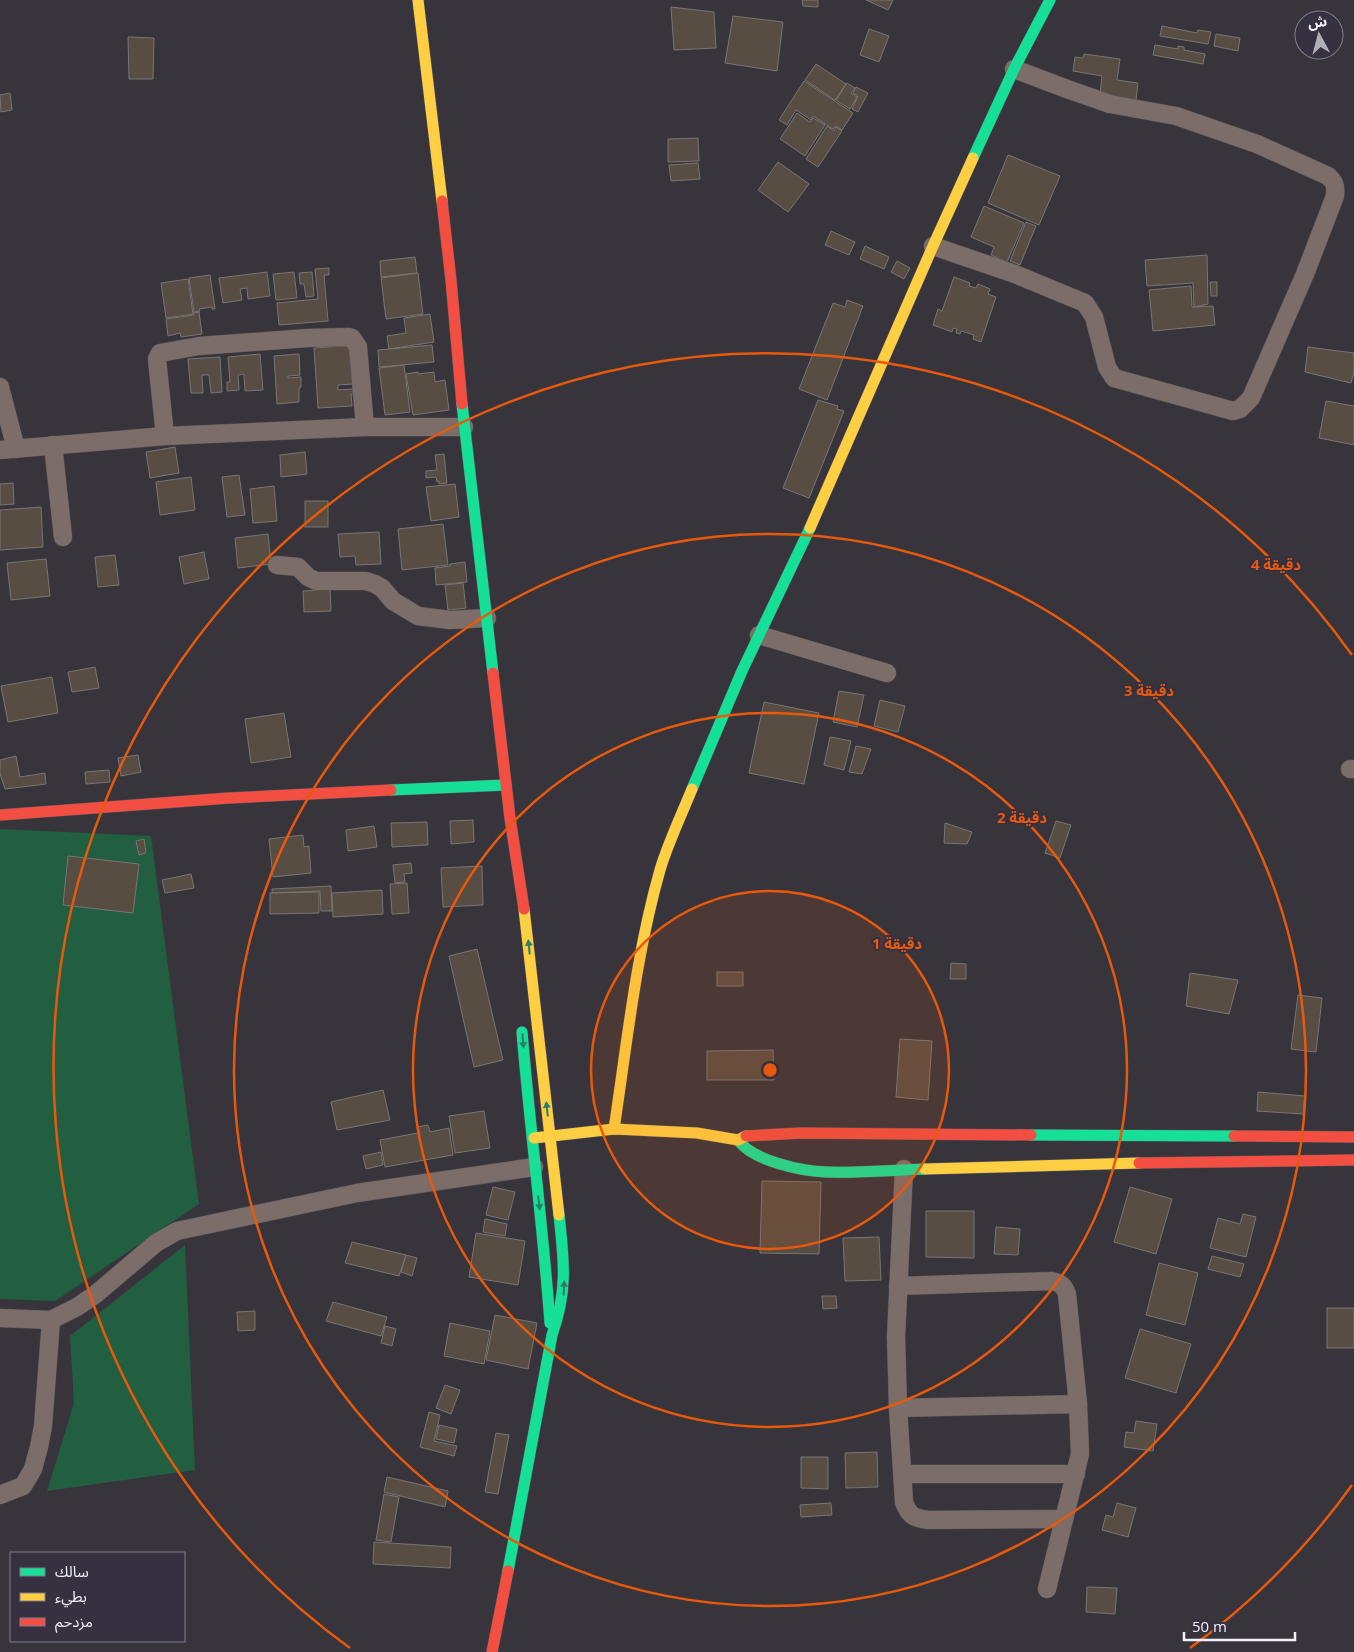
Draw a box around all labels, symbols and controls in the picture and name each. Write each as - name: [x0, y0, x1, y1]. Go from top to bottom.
- north arrow: [1294, 10, 1344, 60]
- text: ش: [1307, 11, 1328, 32]
- text: 4 دقيقة: [1251, 554, 1301, 574]
- text: 3 دقيقة: [1124, 680, 1174, 700]
- text: 2 دقيقة: [997, 807, 1047, 827]
- text: 1 دقيقة: [872, 933, 922, 953]
- one-way arrow: [525, 939, 533, 955]
- one-way arrow: [519, 1033, 527, 1049]
- centre of rings: [761, 1061, 779, 1079]
- one-way arrow: [542, 1101, 550, 1117]
- one-way arrow: [535, 1195, 543, 1211]
- one-way arrow: [560, 1280, 568, 1296]
- legend: [10, 1552, 185, 1642]
- text: سالك: [55, 1561, 89, 1581]
- text: بطيء: [55, 1586, 87, 1608]
- scale bar: [1184, 1610, 1295, 1642]
- text: مزدحم: [55, 1611, 93, 1633]
- text: 50 m: [1192, 1616, 1227, 1636]

